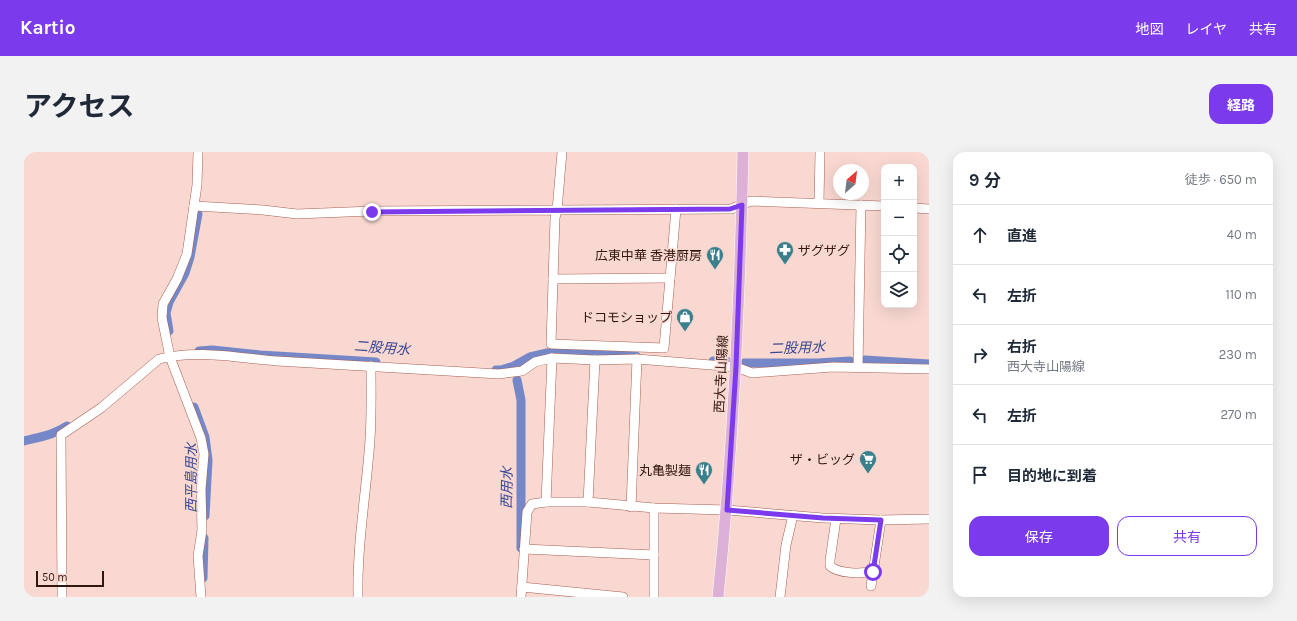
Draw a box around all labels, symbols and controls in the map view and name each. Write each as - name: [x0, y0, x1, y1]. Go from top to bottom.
- text: Kartio: [20, 17, 75, 39]
- text: 地図: [1135, 21, 1163, 38]
- text: レイヤ: [1185, 21, 1227, 38]
- text: 共有: [1249, 21, 1277, 38]
- button: 経路: [1209, 84, 1273, 124]
- text: アクセス: [24, 90, 135, 123]
- north arrow: [833, 164, 869, 200]
- map controls: [881, 164, 917, 308]
- button: +: [881, 164, 917, 200]
- text: 9 分: [969, 170, 1001, 190]
- text: 徒歩 · 650 m: [1185, 172, 1257, 187]
- button: −: [881, 200, 917, 236]
- route end: [363, 203, 381, 221]
- icon: ahead: [969, 224, 991, 246]
- text: 直進: [1007, 227, 1037, 245]
- text: 40 m: [1227, 227, 1257, 242]
- button: locate: [881, 236, 917, 272]
- pharmacy icon: ザグザグ: [775, 240, 795, 265]
- place label: ザグザグ: [798, 243, 850, 258]
- restaurant icon: 広東中華 香港厨房: [705, 245, 725, 270]
- place label: 広東中華 香港厨房: [595, 248, 702, 263]
- button: layers: [881, 272, 917, 308]
- icon: left: [969, 284, 991, 306]
- text: 左折: [1007, 287, 1037, 305]
- text: 110 m: [1225, 287, 1257, 302]
- shop icon: ドコモショップ: [675, 307, 695, 332]
- place label: ドコモショップ: [581, 310, 672, 325]
- street label: 西大寺山陽線: [711, 335, 731, 413]
- water label: 二股用水: [353, 338, 413, 359]
- water label: 二股用水: [769, 338, 827, 357]
- text: 右折: [1007, 338, 1037, 356]
- icon: right: [969, 344, 991, 366]
- text: 230 m: [1219, 347, 1257, 362]
- text: 西大寺山陽線: [1007, 359, 1085, 374]
- icon: left: [969, 404, 991, 426]
- text: 左折: [1007, 407, 1037, 425]
- text: 270 m: [1220, 407, 1257, 422]
- water label: 西平島用水: [183, 441, 200, 513]
- supermarket icon: ザ・ビッグ: [858, 449, 878, 474]
- place label: ザ・ビッグ: [790, 452, 855, 467]
- restaurant icon: 丸亀製麺: [694, 460, 714, 485]
- place label: 丸亀製麺: [639, 463, 691, 478]
- icon: arrive: [969, 464, 991, 486]
- water label: 西用水: [498, 465, 516, 509]
- text: 目的地に到着: [1007, 467, 1097, 485]
- button: 保存: [969, 516, 1109, 556]
- button: 共有: [1117, 516, 1257, 556]
- route start: [864, 563, 882, 581]
- scale bar: [36, 569, 104, 588]
- text: 50 m: [42, 571, 68, 584]

